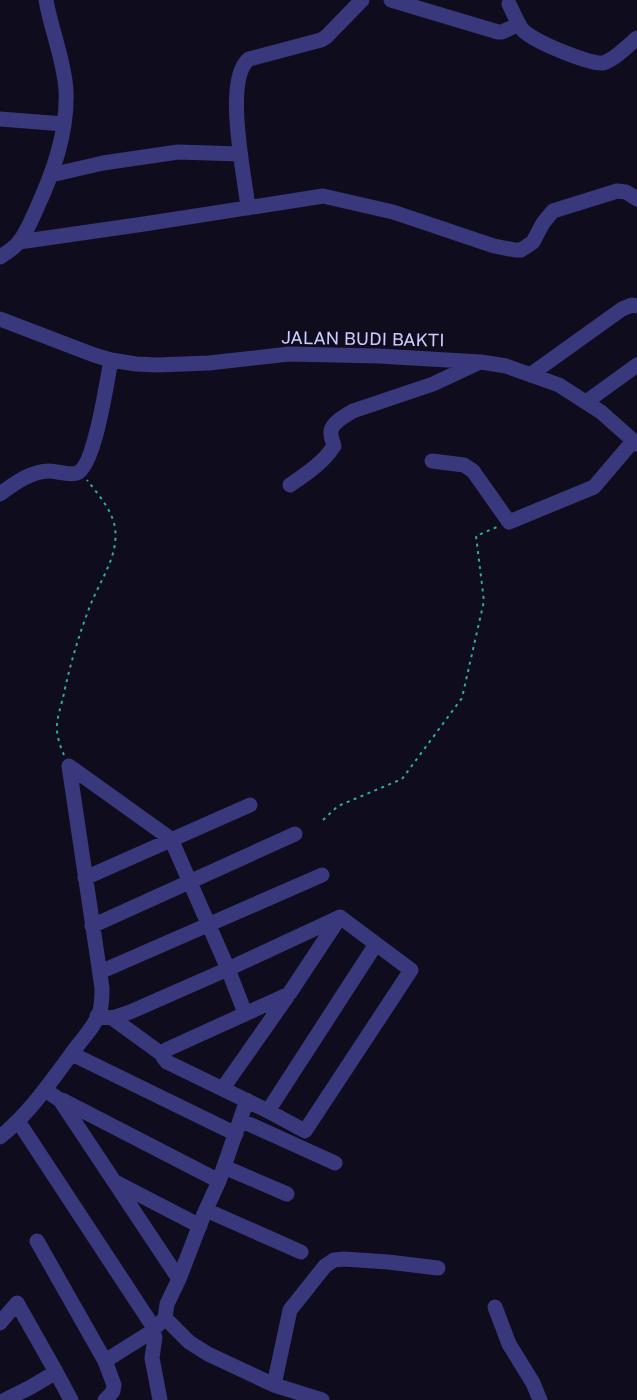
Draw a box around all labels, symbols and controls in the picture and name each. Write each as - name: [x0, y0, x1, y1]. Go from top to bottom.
- street label: JALAN BUDI BAKTI: [281, 326, 445, 350]

